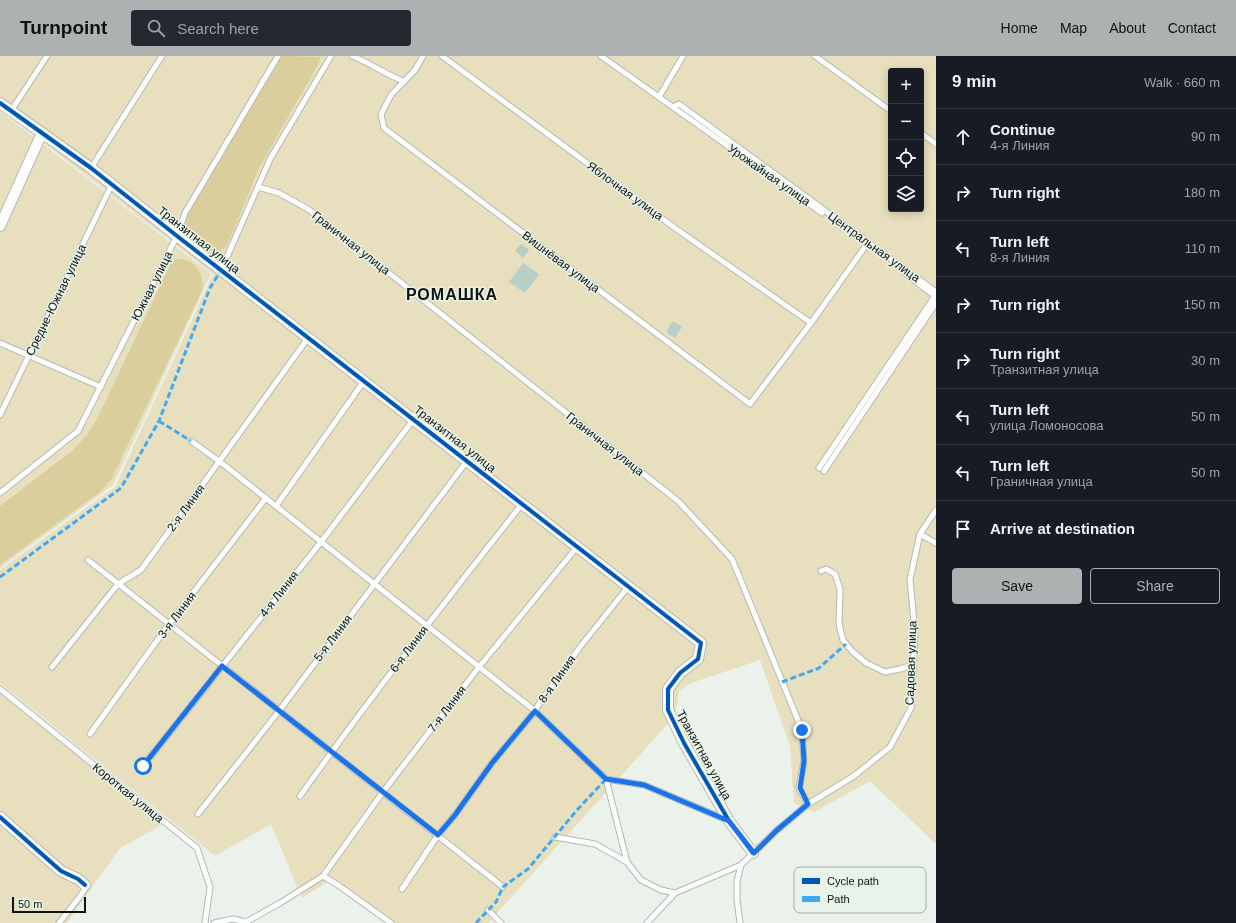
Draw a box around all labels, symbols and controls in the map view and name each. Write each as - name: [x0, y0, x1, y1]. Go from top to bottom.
- search box: [131, 10, 411, 46]
- text: Turnpoint: [20, 17, 107, 38]
- icon: search: [145, 17, 167, 39]
- text: Search here: [177, 20, 259, 37]
- text: Home: [1001, 20, 1038, 36]
- text: Map: [1060, 20, 1087, 36]
- text: About: [1109, 20, 1146, 36]
- text: Contact: [1168, 20, 1216, 36]
- map controls: [888, 68, 924, 212]
- button: +: [888, 68, 924, 104]
- text: 9 min: [952, 72, 996, 91]
- text: Walk · 660 m: [1144, 75, 1220, 90]
- button: −: [888, 104, 924, 140]
- text: Continue: [990, 121, 1055, 138]
- icon: ahead: [952, 126, 974, 148]
- text: 90 m: [1191, 129, 1220, 144]
- text: 4-я Линия: [990, 138, 1049, 153]
- button: locate: [888, 140, 924, 176]
- street label: Урожайная улица: [725, 141, 813, 209]
- street label: Яблочная улица: [584, 159, 666, 224]
- button: layers: [888, 176, 924, 212]
- icon: right: [952, 182, 974, 204]
- text: Turn right: [990, 184, 1060, 201]
- text: 180 m: [1184, 185, 1220, 200]
- street label: Транзитная улица: [155, 204, 243, 277]
- street label: Граничная улица: [309, 208, 393, 278]
- street label: Центральная улица: [825, 209, 923, 285]
- street label: Вишнёвая улица: [520, 228, 603, 296]
- text: Turn left: [990, 233, 1049, 250]
- icon: left: [952, 238, 974, 260]
- text: 110 m: [1185, 241, 1220, 256]
- street label: Средне-Южная улица: [23, 242, 89, 358]
- street label: Южная улица: [128, 249, 176, 323]
- text: 8-я Линия: [990, 250, 1049, 265]
- district label: РОМАШКА: [406, 286, 498, 303]
- icon: right: [952, 294, 974, 316]
- text: Turn right: [990, 296, 1060, 313]
- text: 150 m: [1184, 297, 1220, 312]
- text: Turn right: [990, 345, 1060, 362]
- icon: right: [952, 350, 974, 372]
- text: 30 m: [1191, 353, 1220, 368]
- text: Транзитная улица: [990, 362, 1099, 377]
- text: Turn left: [990, 401, 1049, 418]
- street label: Транзитная улица: [411, 403, 499, 476]
- icon: left: [952, 406, 974, 428]
- street label: Граничная улица: [563, 409, 647, 479]
- text: 50 m: [1191, 409, 1220, 424]
- text: улица Ломоносова: [990, 418, 1104, 433]
- text: Turn left: [990, 457, 1049, 474]
- icon: left: [952, 462, 974, 484]
- text: 50 m: [1191, 465, 1220, 480]
- text: Граничная улица: [990, 474, 1093, 489]
- street label: 2-я Линия: [164, 482, 208, 534]
- icon: arrive: [952, 518, 974, 540]
- text: Arrive at destination: [990, 520, 1135, 537]
- street label: 4-я Линия: [257, 568, 301, 620]
- button: Save: [952, 568, 1082, 604]
- button: Share: [1090, 568, 1220, 604]
- street label: 3-я Линия: [155, 589, 199, 641]
- street label: 5-я Линия: [311, 612, 355, 664]
- street label: Садовая улица: [903, 620, 919, 706]
- street label: 6-я Линия: [387, 623, 431, 675]
- street label: 8-я Линия: [536, 652, 578, 706]
- street label: 7-я Линия: [425, 683, 469, 735]
- street label: Транзитная улица: [674, 708, 735, 803]
- route end: [793, 721, 811, 739]
- route start: [134, 757, 152, 775]
- street label: Короткая улица: [90, 760, 167, 826]
- legend: [794, 867, 926, 913]
- text: Cycle path: [827, 875, 879, 887]
- text: Path: [827, 893, 850, 905]
- scale bar: [12, 895, 86, 914]
- text: 50 m: [18, 898, 42, 910]

